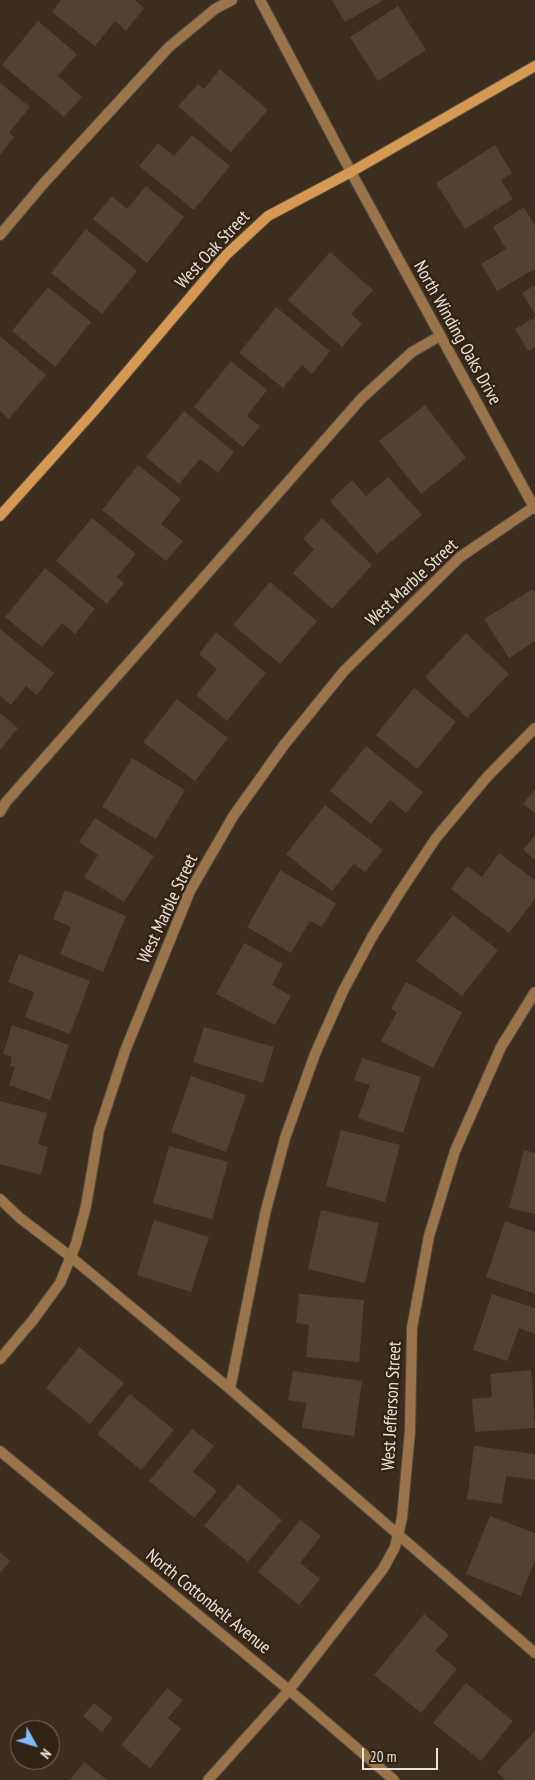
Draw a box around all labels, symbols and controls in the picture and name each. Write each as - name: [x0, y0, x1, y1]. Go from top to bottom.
- street label: West Oak Street: [171, 206, 255, 294]
- street label: North Winding Oaks Drive: [408, 257, 506, 409]
- street label: West Marble Street: [362, 535, 462, 631]
- street label: West Marble Street: [133, 851, 203, 967]
- street label: West Jefferson Street: [378, 1341, 406, 1471]
- street label: North Cottonbelt Avenue: [141, 1545, 275, 1659]
- north arrow: [10, 1720, 60, 1770]
- scale bar: [365, 1738, 441, 1770]
- text: N: [37, 1745, 55, 1762]
- text: 20 m: [370, 1747, 396, 1766]

